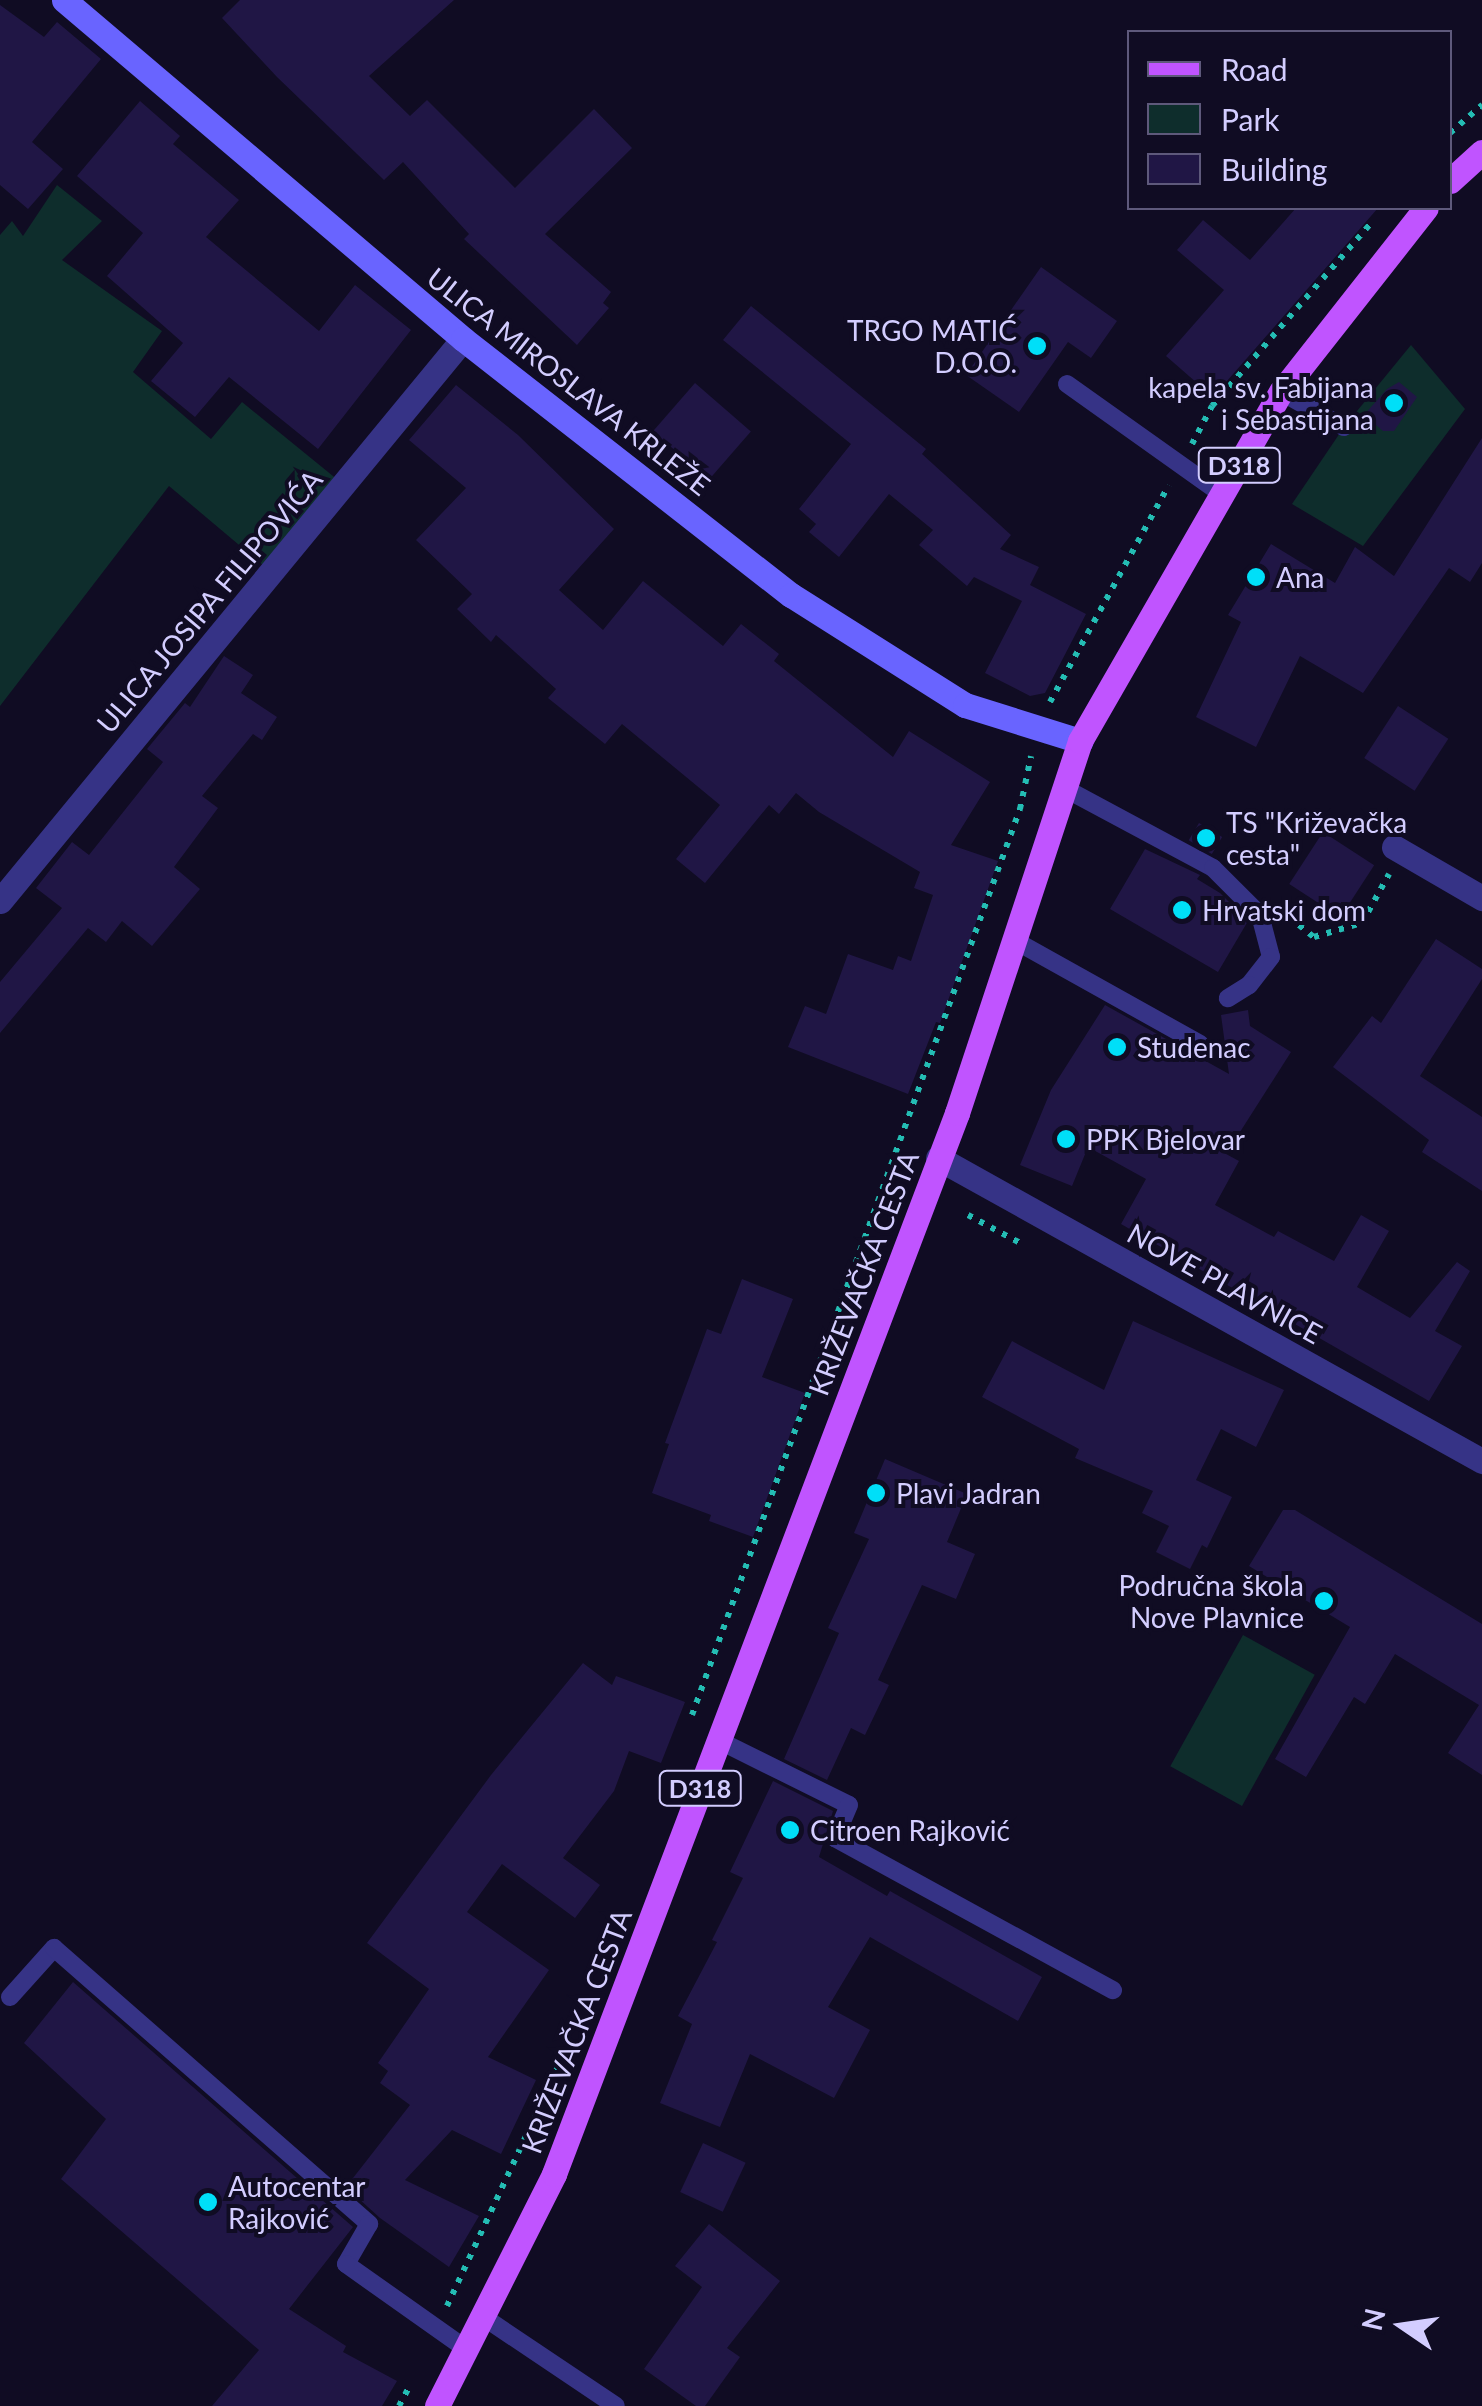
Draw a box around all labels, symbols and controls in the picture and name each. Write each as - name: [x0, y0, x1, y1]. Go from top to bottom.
- legend: [1127, 30, 1452, 210]
- text: Road: [1221, 51, 1288, 87]
- text: Park: [1221, 101, 1280, 137]
- text: Building: [1221, 151, 1327, 187]
- street label: ULICA MIROSLAVA KRLEŽE: [420, 260, 718, 502]
- place label: TRGO MATIĆ D.O.O.: [847, 313, 1017, 379]
- marker: TRGO MATIĆ D.O.O.: [1026, 335, 1048, 357]
- place label: kapela sv. Fabijana i Sebastijana: [1148, 370, 1374, 436]
- marker: kapela sv. Fabijana i Sebastijana: [1383, 392, 1405, 414]
- road number: D318: [1196, 445, 1282, 485]
- street label: ULICA JOSIPA FILIPOVIĆA: [88, 462, 330, 740]
- place label: Ana: [1276, 560, 1324, 594]
- marker: Ana: [1245, 566, 1267, 588]
- place label: TS "Križevačka cesta": [1226, 805, 1407, 871]
- marker: TS "Križevačka cesta": [1195, 827, 1217, 849]
- place label: Hrvatski dom: [1202, 893, 1366, 927]
- marker: Hrvatski dom: [1171, 899, 1193, 921]
- place label: Studenac: [1137, 1030, 1251, 1064]
- marker: Studenac: [1106, 1036, 1128, 1058]
- place label: PPK Bjelovar: [1086, 1122, 1245, 1156]
- marker: PPK Bjelovar: [1055, 1128, 1077, 1150]
- street label: KRIŽEVAČKA CESTA: [801, 1146, 925, 1400]
- street label: NOVE PLAVNICE: [1122, 1216, 1328, 1350]
- place label: Plavi Jadran: [896, 1476, 1042, 1510]
- marker: Plavi Jadran: [865, 1482, 887, 1504]
- place label: Područna škola Nove Plavnice: [1119, 1568, 1304, 1634]
- marker: Područna škola Nove Plavnice: [1313, 1590, 1335, 1612]
- road number: D318: [658, 1768, 742, 1808]
- place label: Citroen Rajković: [810, 1813, 1010, 1847]
- marker: Citroen Rajković: [779, 1819, 801, 1841]
- street label: KRIŽEVAČKA CESTA: [514, 1904, 638, 2158]
- place label: Autocentar Rajković: [228, 2169, 366, 2235]
- marker: Autocentar Rajković: [197, 2191, 219, 2213]
- north arrow: [1352, 2276, 1452, 2376]
- text: N: [1354, 2305, 1392, 2334]

